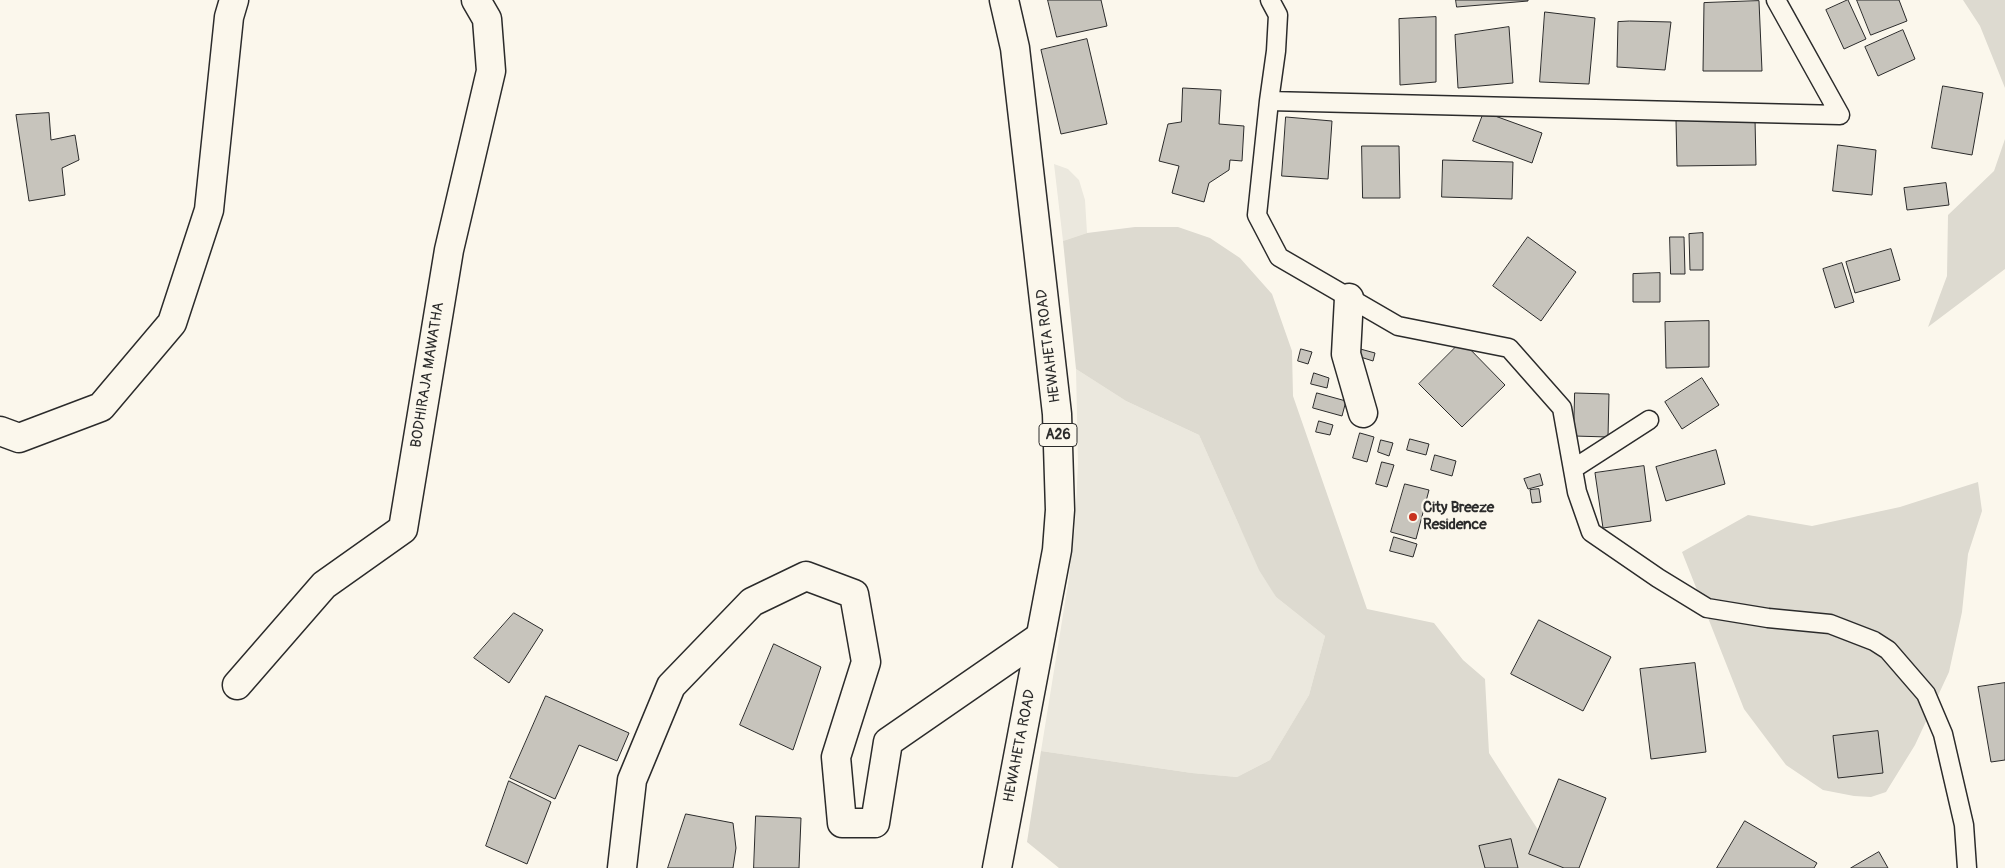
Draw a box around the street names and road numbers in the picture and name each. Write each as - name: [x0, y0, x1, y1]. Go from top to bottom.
- street label: HEWAHETA ROAD: [1033, 288, 1065, 404]
- street label: BODHIRAJA MAWATHA: [408, 301, 448, 449]
- road number: A26: [1039, 424, 1077, 446]
- street label: HEWAHETA ROAD: [1000, 688, 1040, 804]

